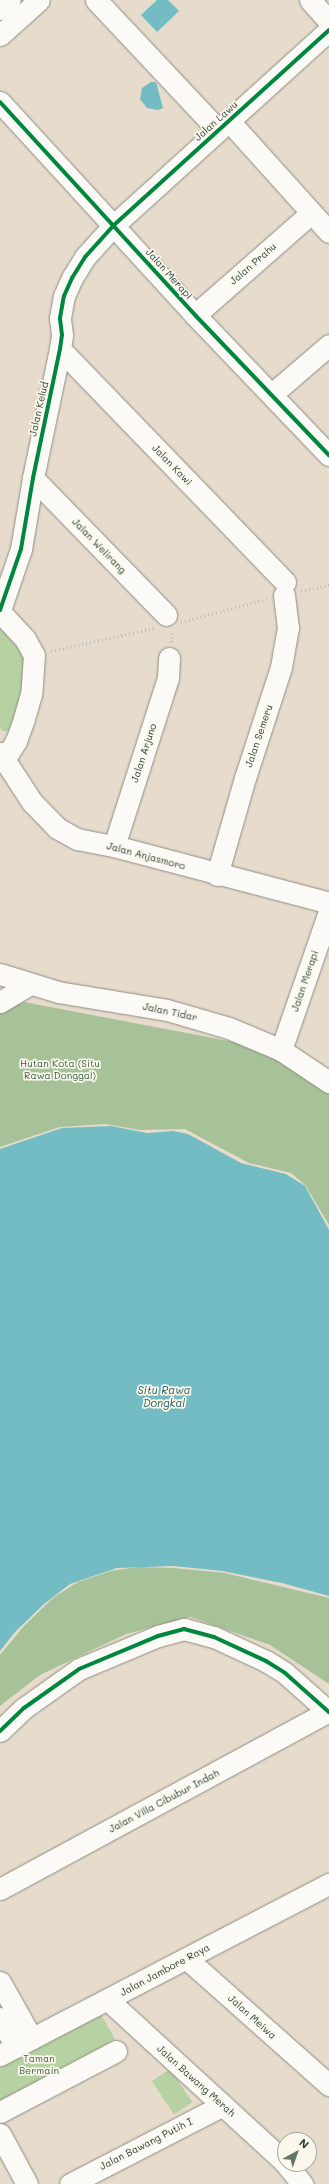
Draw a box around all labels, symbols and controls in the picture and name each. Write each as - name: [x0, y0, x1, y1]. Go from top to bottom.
- street label: Jalan Lawu: [192, 99, 240, 143]
- street label: Jalan Prahu: [227, 241, 279, 287]
- street label: Jalan Merapi: [143, 246, 195, 302]
- street label: Jalan Kelud: [27, 380, 51, 438]
- street label: Jalan Kawi: [150, 442, 194, 488]
- street label: Jalan Welirang: [70, 516, 128, 576]
- street label: Jalan Semeru: [243, 703, 275, 769]
- street label: Jalan Arjuno: [129, 722, 159, 784]
- street label: Jalan Anjasmoro: [105, 840, 187, 872]
- street label: Jalan Merapi: [289, 949, 321, 1013]
- street label: Jalan Tidar: [142, 1000, 198, 1024]
- park label: Hutan Kota (Situ Rawa Donggal): [20, 1057, 100, 1080]
- water label: Situ Rawa Dongkal: [137, 1384, 191, 1410]
- street label: Jalan Villa Cibubur Indah: [107, 1767, 221, 1835]
- street label: Jalan Jambore Raya: [118, 1941, 212, 1999]
- street label: Jalan Meiwa: [226, 1992, 278, 2042]
- street label: Jalan Bawang Merah: [154, 2043, 238, 2119]
- park label: Taman Bermain: [19, 2052, 59, 2076]
- street label: Jalan Bawang Putih I: [98, 2115, 194, 2173]
- north arrow: [277, 2132, 317, 2172]
- text: N: [296, 2135, 312, 2152]

